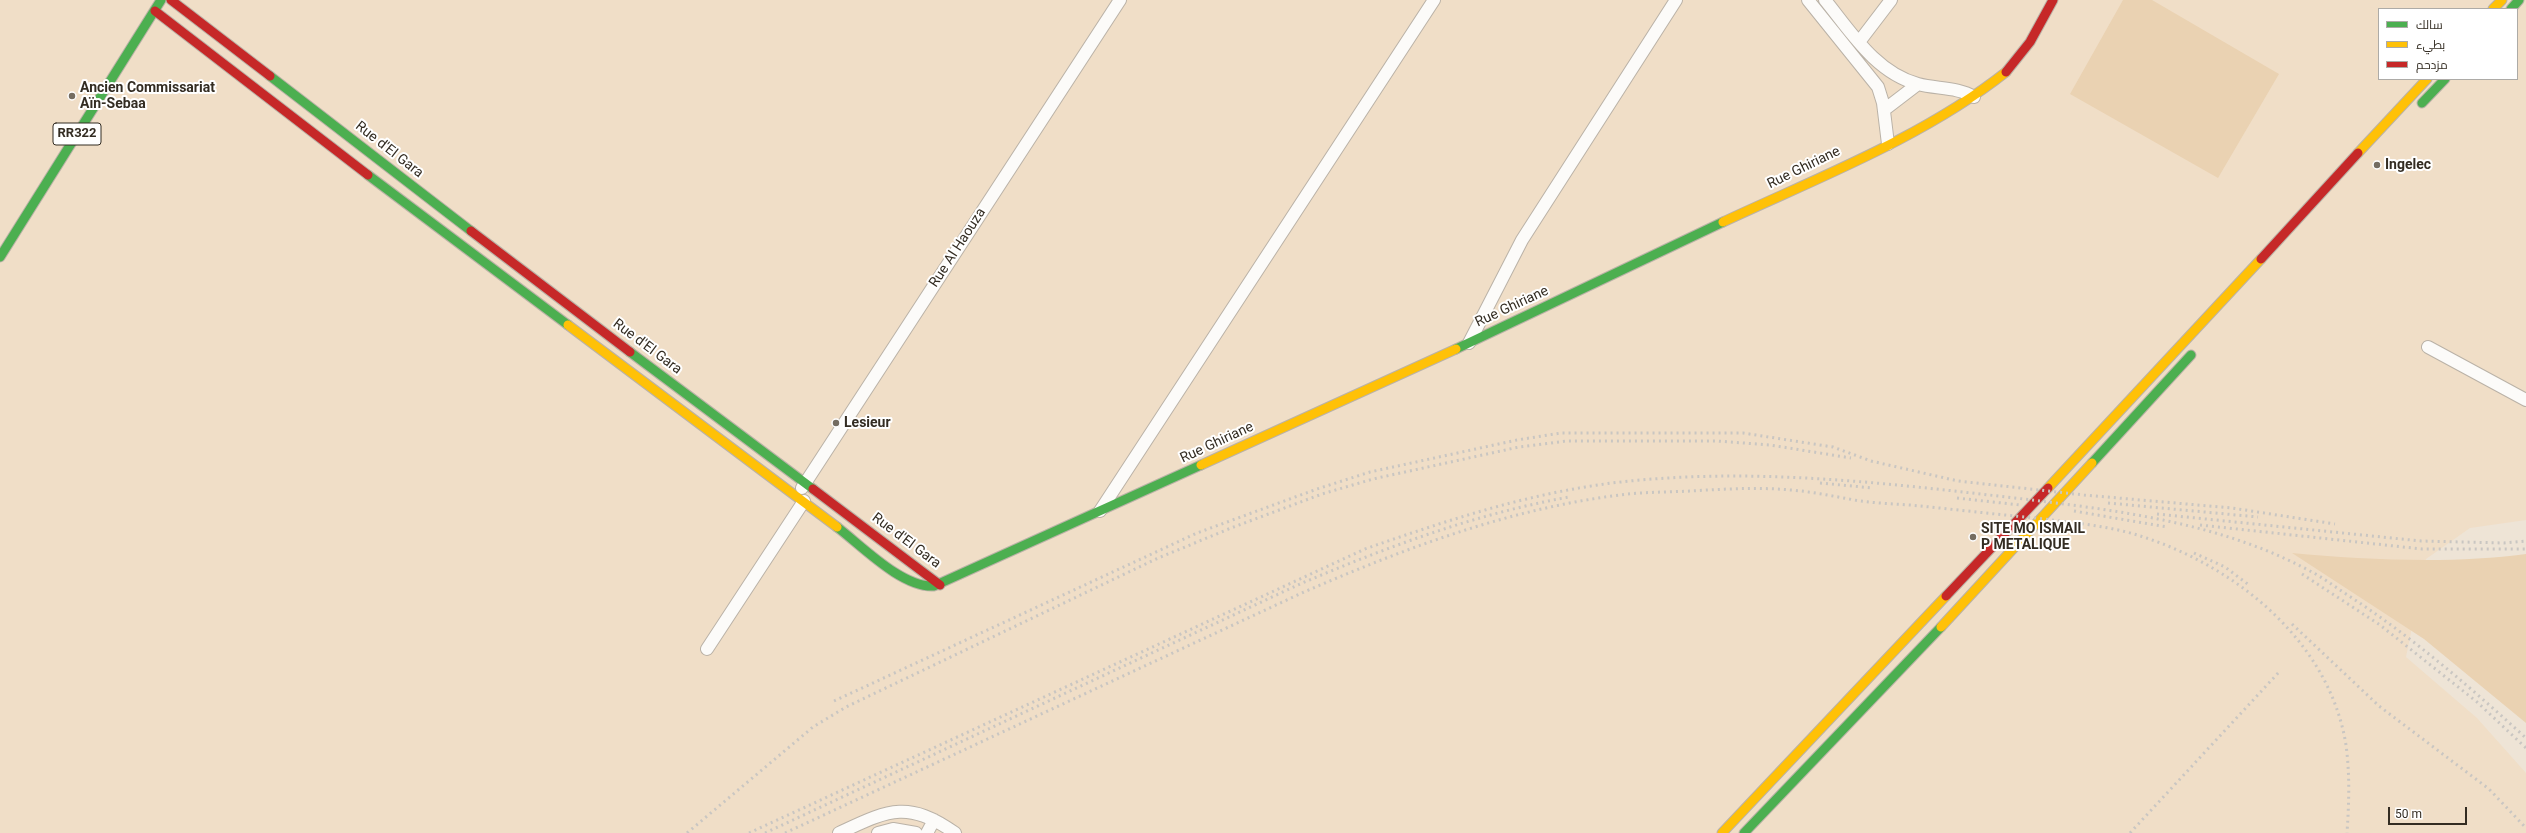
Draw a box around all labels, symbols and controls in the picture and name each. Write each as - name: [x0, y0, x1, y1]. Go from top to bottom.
- legend: [2378, 8, 2518, 80]
- text: سالك: [2416, 18, 2443, 32]
- text: بطيء: [2416, 38, 2445, 52]
- text: مزدحم: [2416, 58, 2448, 72]
- place label: Ancien Commissariat Aïn-Sebaa: [80, 80, 215, 112]
- marker: Ancien Commissariat Aïn-Sebaa: [67, 91, 77, 101]
- street label: Rue d'El Gara: [352, 118, 426, 182]
- road number: RR322: [53, 123, 101, 145]
- street label: Rue Ghiriane: [1765, 143, 1843, 193]
- place label: Ingelec: [2385, 157, 2431, 173]
- marker: Ingelec: [2372, 160, 2382, 170]
- street label: Rue Al Haouza: [926, 205, 990, 291]
- street label: Rue Ghiriane: [1473, 283, 1551, 331]
- street label: Rue d'El Gara: [609, 316, 685, 378]
- place label: Lesieur: [844, 415, 891, 431]
- marker: Lesieur: [831, 418, 841, 428]
- street label: Rue Ghiriane: [1178, 419, 1256, 467]
- street label: Rue d'El Gara: [868, 510, 944, 572]
- place label: SITE MO ISMAIL P METALIQUE: [1981, 521, 2085, 554]
- marker: SITE MO ISMAIL P METALIQUE: [1968, 532, 1978, 542]
- scale bar: [2390, 799, 2469, 825]
- text: 50 m: [2395, 807, 2422, 821]

